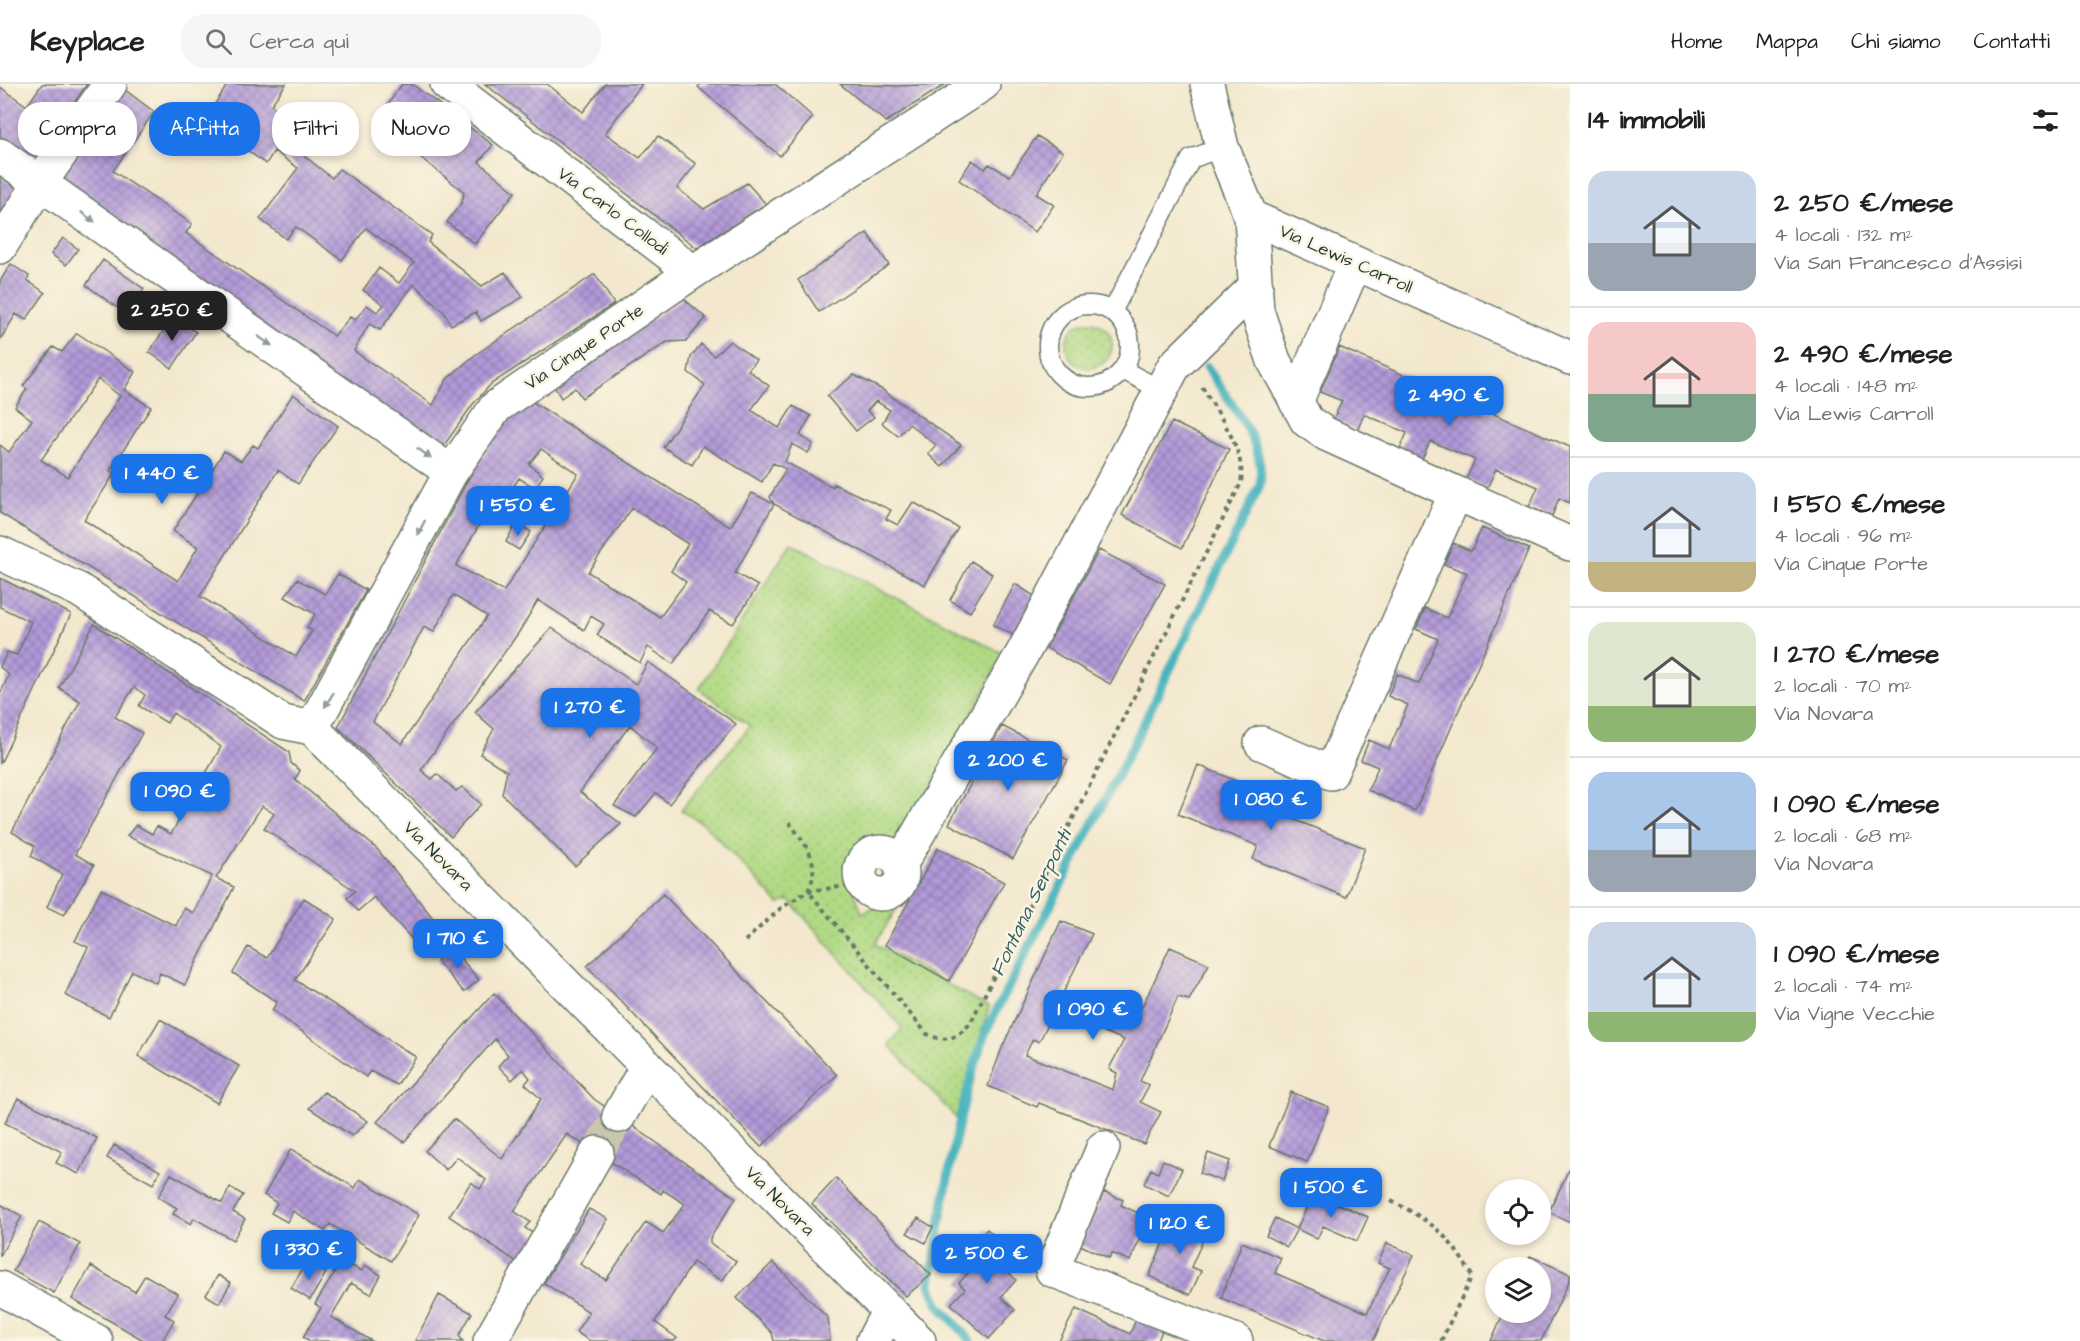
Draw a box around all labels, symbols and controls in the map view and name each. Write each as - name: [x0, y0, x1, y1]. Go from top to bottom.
- search box: [181, 14, 601, 68]
- text: Keyplace: [30, 22, 145, 61]
- icon: search: [202, 25, 235, 58]
- text: Cerca qui: [250, 26, 349, 57]
- text: Home: [1671, 27, 1723, 56]
- text: Mappa: [1756, 27, 1818, 56]
- text: Chi siamo: [1851, 27, 1940, 56]
- text: Contatti: [1973, 27, 2050, 56]
- chip: Compra: [18, 102, 137, 156]
- chip: Affitta: [149, 102, 260, 156]
- chip: Filtri: [272, 102, 359, 156]
- chip: Nuovo: [371, 102, 471, 156]
- text: 14 immobili: [1588, 102, 1705, 138]
- icon: filters: [2029, 104, 2062, 137]
- street label: Via Carlo Collodi: [552, 161, 674, 261]
- text: 2 250 €/mese: [1774, 185, 1953, 221]
- icon: home: [1636, 195, 1708, 267]
- one-way arrow: [80, 211, 96, 223]
- street label: Via Lewis Carroll: [1275, 218, 1417, 300]
- text: 4 locali · 132 m²: [1774, 221, 1913, 249]
- text: Via San Francesco d'Assisi: [1774, 249, 2022, 277]
- pin: 2 250 €: [117, 291, 227, 342]
- text: 2 250 €: [131, 296, 213, 324]
- street label: Via Cinque Porte: [520, 298, 649, 396]
- one-way arrow: [257, 335, 273, 346]
- text: 2 490 €/mese: [1774, 336, 1953, 372]
- icon: home: [1636, 346, 1708, 418]
- text: 4 locali · 148 m²: [1774, 372, 1918, 400]
- pin: 2 490 €: [1394, 376, 1504, 427]
- text: 2 490 €: [1409, 381, 1489, 409]
- text: Via Lewis Carroll: [1774, 400, 1934, 428]
- one-way arrow: [416, 447, 432, 459]
- pin: 1 440 €: [107, 454, 217, 505]
- text: 1 440 €: [125, 459, 199, 487]
- pin: 1 550 €: [463, 486, 573, 537]
- text: 1 550 €/mese: [1774, 486, 1945, 522]
- text: 1 550 €: [480, 491, 556, 519]
- icon: home: [1636, 496, 1708, 568]
- one-way arrow: [416, 520, 426, 537]
- text: 4 locali · 96 m²: [1774, 522, 1913, 550]
- text: Via Cinque Porte: [1774, 550, 1928, 578]
- text: 1 270 €/mese: [1774, 636, 1939, 672]
- icon: home: [1636, 646, 1708, 718]
- text: 2 locali · 70 m²: [1774, 672, 1912, 700]
- pin: 1 270 €: [535, 688, 645, 739]
- one-way arrow: [323, 692, 334, 708]
- text: 1 270 €: [555, 693, 625, 721]
- text: Via Novara: [1774, 700, 1873, 728]
- pin: 2 200 €: [953, 741, 1063, 792]
- text: 2 200 €: [968, 746, 1048, 774]
- pin: 1 090 €: [125, 772, 235, 823]
- text: 1 090 €: [144, 777, 216, 805]
- pin: 1 080 €: [1216, 780, 1326, 831]
- text: 1 080 €: [1235, 785, 1307, 813]
- text: 1 090 €/mese: [1774, 786, 1940, 822]
- icon: home: [1636, 796, 1708, 868]
- street label: Via Novara: [398, 816, 478, 896]
- water label: Fontana Serponti: [983, 822, 1080, 981]
- text: 2 locali · 68 m²: [1774, 822, 1912, 850]
- text: Via Novara: [1774, 850, 1873, 878]
- pin: 1 710 €: [403, 919, 513, 970]
- text: 1 710 €: [427, 924, 489, 952]
- text: 1 090 €/mese: [1774, 936, 1940, 972]
- icon: home: [1636, 946, 1708, 1018]
- text: 2 locali · 74 m²: [1774, 972, 1913, 1000]
- pin: 1 090 €: [1038, 990, 1148, 1041]
- text: 1 090 €: [1057, 995, 1129, 1023]
- text: Via Vigne Vecchie: [1774, 1000, 1935, 1028]
- street label: Via Novara: [740, 1161, 820, 1241]
- pin: 1 500 €: [1276, 1168, 1386, 1219]
- text: 1 500 €: [1294, 1173, 1368, 1201]
- map controls: [1485, 1179, 1551, 1323]
- button: locate: [1485, 1179, 1551, 1245]
- pin: 1 120 €: [1125, 1204, 1235, 1255]
- text: 1 120 €: [1149, 1209, 1211, 1237]
- pin: 1 330 €: [254, 1230, 364, 1281]
- pin: 2 500 €: [932, 1234, 1042, 1285]
- text: 1 330 €: [275, 1235, 343, 1263]
- text: 2 500 €: [946, 1239, 1028, 1267]
- button: layers: [1485, 1257, 1551, 1323]

